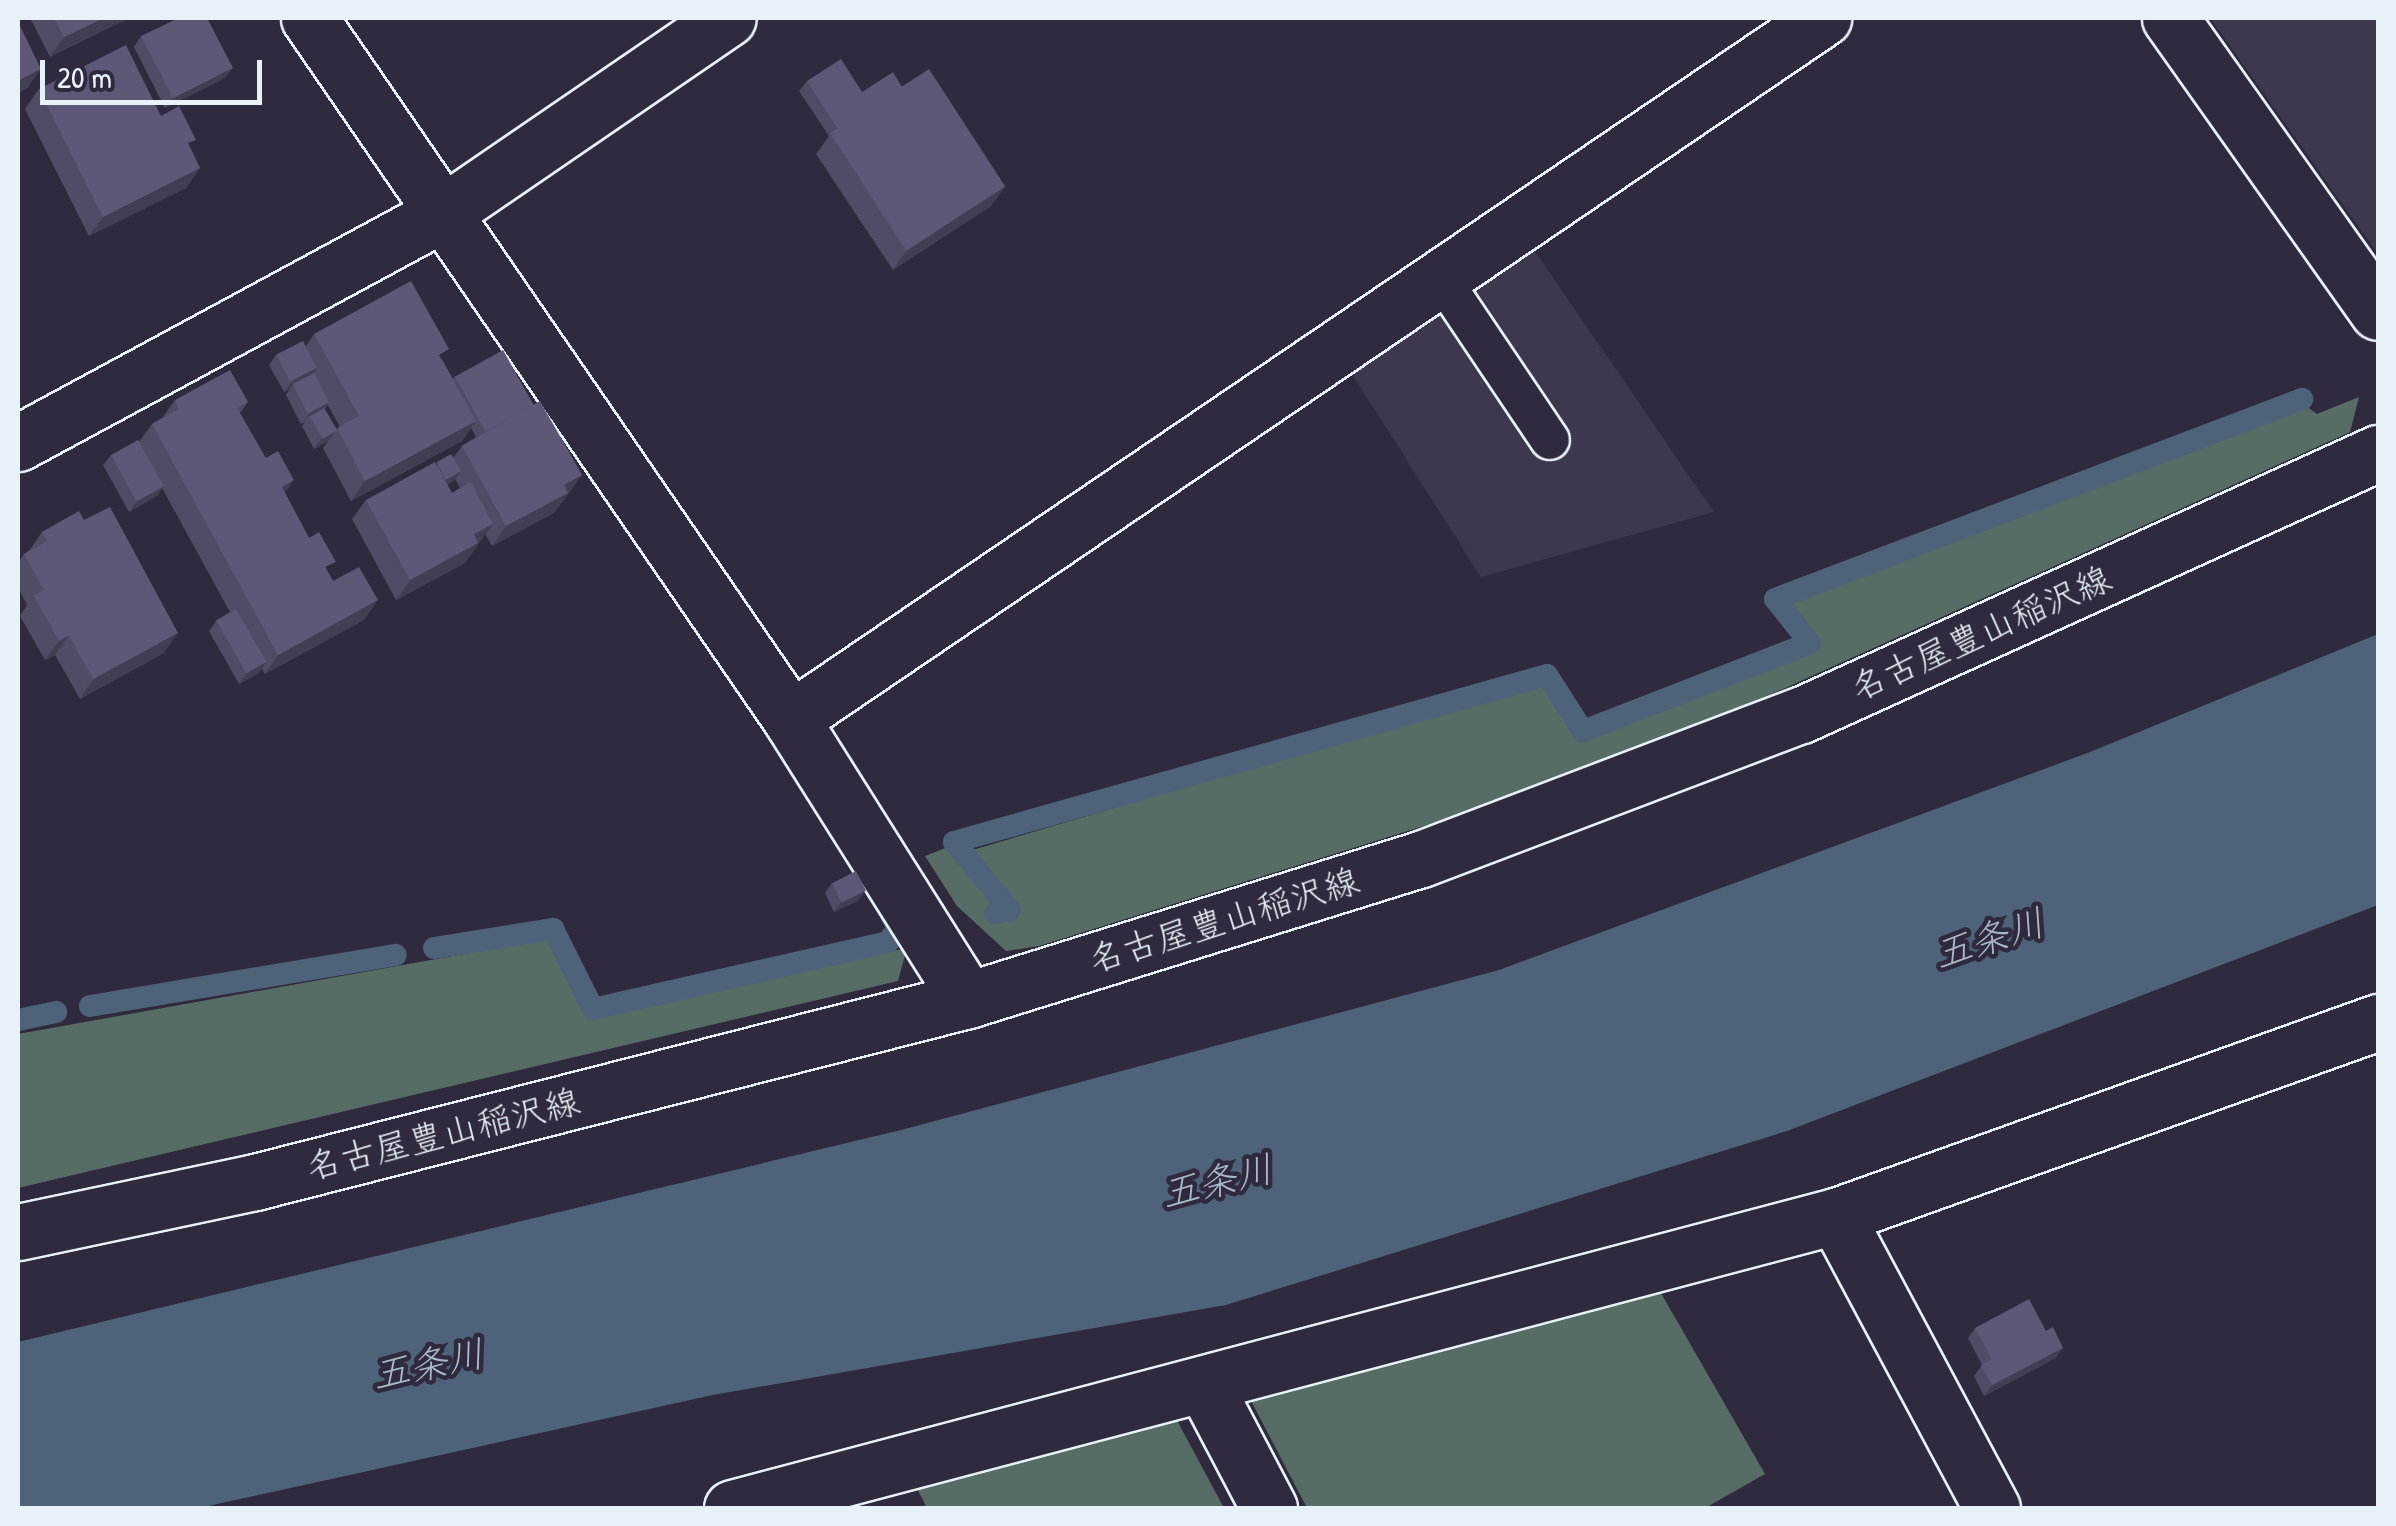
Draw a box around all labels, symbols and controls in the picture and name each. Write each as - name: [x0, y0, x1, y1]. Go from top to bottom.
- scale bar: [45, 40, 268, 102]
- text: 20 m: [57, 57, 112, 97]
- street label: 名古屋豊山稲沢線: [1845, 557, 2117, 709]
- street label: 名古屋豊山稲沢線: [1084, 859, 1364, 981]
- water label: 五条川: [1928, 899, 2050, 977]
- street label: 名古屋豊山稲沢線: [302, 1080, 584, 1188]
- water label: 五条川: [1156, 1145, 1278, 1217]
- water label: 五条川: [368, 1330, 488, 1398]

